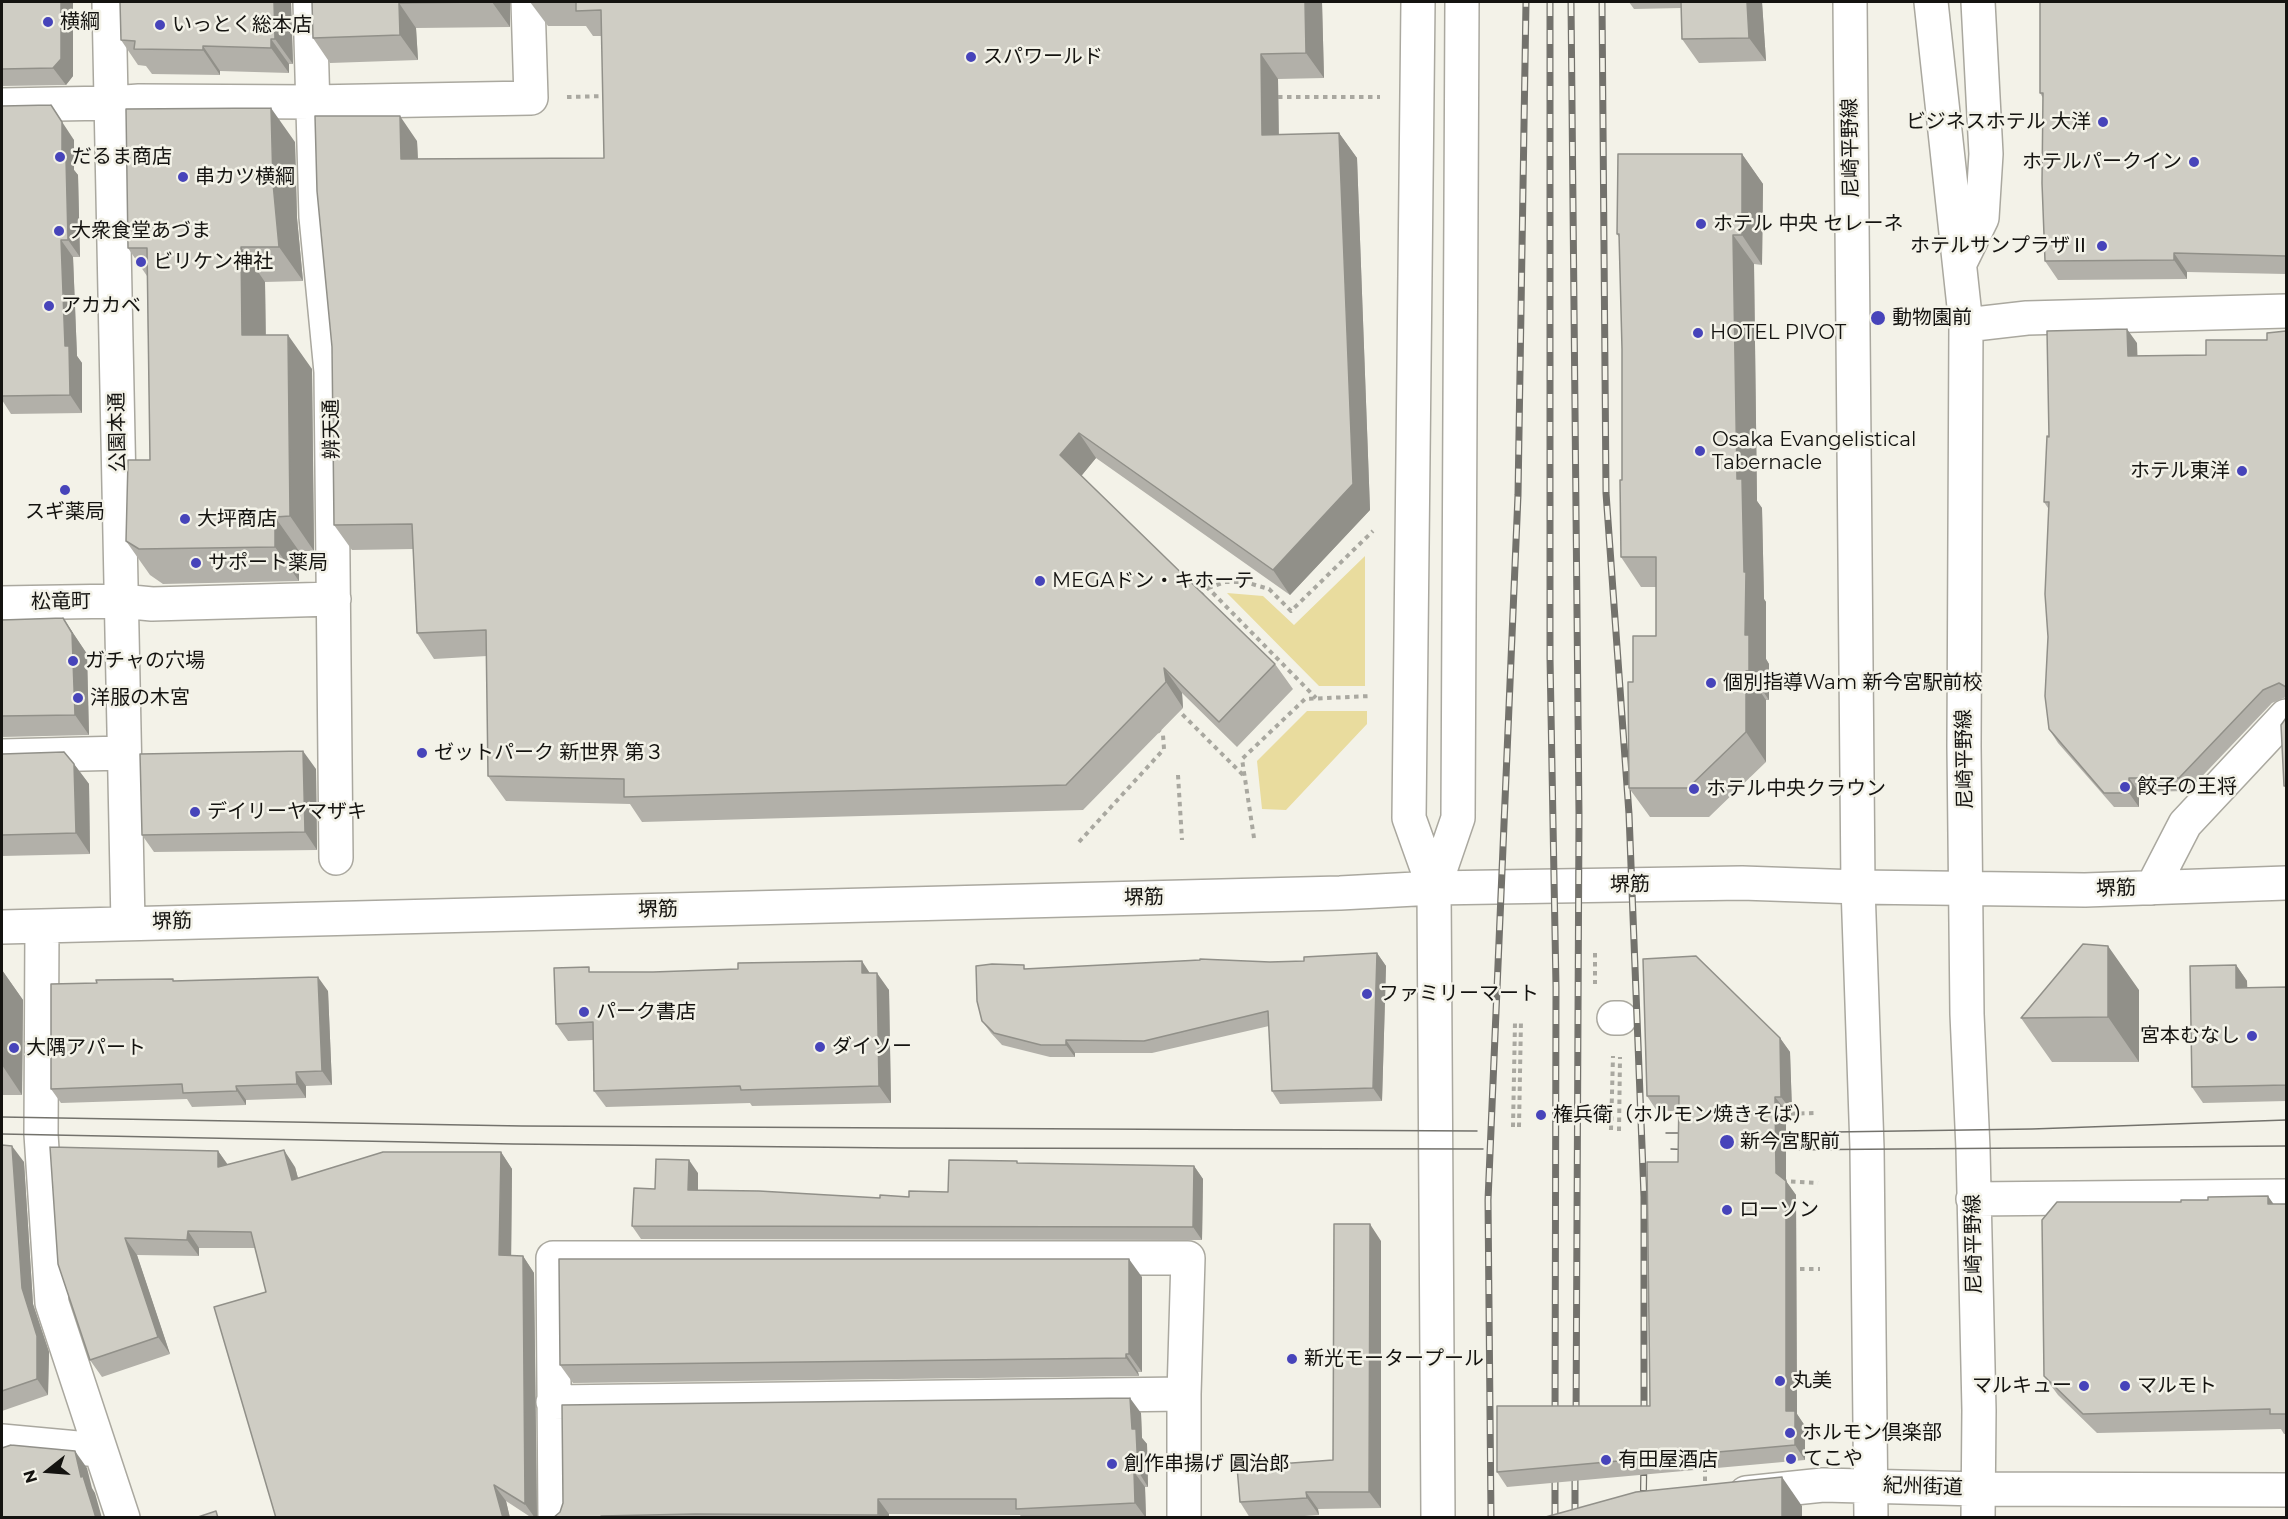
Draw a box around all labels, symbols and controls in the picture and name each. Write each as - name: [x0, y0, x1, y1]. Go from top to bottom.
- place label: 横綱: [60, 10, 100, 34]
- place label: いっとく総本店: [172, 13, 312, 37]
- marker: 横綱: [41, 15, 55, 29]
- marker: いっとく総本店: [153, 18, 167, 32]
- place label: スパワールド: [983, 45, 1103, 69]
- marker: スパワールド: [964, 50, 978, 64]
- street label: 尼崎平野線: [1838, 98, 1864, 198]
- place label: ビジネスホテル 大洋: [1906, 110, 2091, 134]
- marker: ビジネスホテル 大洋: [2096, 115, 2110, 129]
- place label: だるま商店: [72, 145, 172, 169]
- marker: だるま商店: [53, 150, 67, 164]
- place label: ホテルパークイン: [2022, 150, 2182, 174]
- marker: ホテルパークイン: [2187, 155, 2201, 169]
- place label: 串カツ横綱: [195, 165, 295, 189]
- marker: 串カツ横綱: [176, 170, 190, 184]
- place label: ホテル 中央 セレーネ: [1713, 212, 1903, 236]
- marker: ホテル 中央 セレーネ: [1694, 217, 1708, 231]
- place label: 大衆食堂あづま: [71, 219, 211, 243]
- marker: 大衆食堂あづま: [52, 224, 66, 238]
- place label: ホテルサンプラザⅡ: [1910, 234, 2090, 258]
- marker: ホテルサンプラザⅡ: [2095, 239, 2109, 253]
- place label: ビリケン神社: [153, 250, 273, 274]
- marker: ビリケン神社: [134, 255, 148, 269]
- place label: アカカベ: [61, 294, 141, 318]
- marker: アカカベ: [42, 299, 56, 313]
- place label: 動物園前: [1892, 306, 1972, 330]
- marker: 動物園前: [1869, 309, 1887, 327]
- place label: HOTEL PIVOT: [1710, 321, 1846, 345]
- marker: HOTEL PIVOT: [1691, 326, 1705, 340]
- street label: 公園本通: [105, 392, 131, 472]
- street label: 辨天通: [319, 399, 345, 459]
- place label: Osaka Evangelistical Tabernacle: [1712, 428, 1916, 475]
- marker: Osaka Evangelistical Tabernacle: [1693, 444, 1707, 458]
- place label: ホテル東洋: [2130, 459, 2230, 483]
- marker: ホテル東洋: [2235, 464, 2249, 478]
- marker: スギ薬局: [58, 483, 72, 497]
- place label: スギ薬局: [25, 500, 105, 524]
- place label: 大坪商店: [197, 507, 277, 531]
- marker: 大坪商店: [178, 512, 192, 526]
- place label: サポート薬局: [208, 551, 328, 575]
- marker: サポート薬局: [189, 556, 203, 570]
- place label: MEGAドン・キホーテ: [1052, 569, 1254, 593]
- marker: MEGAドン・キホーテ: [1033, 574, 1047, 588]
- street label: 松竜町: [31, 589, 91, 615]
- place label: ガチャの穴場: [85, 649, 205, 673]
- marker: ガチャの穴場: [66, 654, 80, 668]
- place label: 個別指導Wam 新今宮駅前校: [1723, 671, 1982, 695]
- marker: 個別指導Wam 新今宮駅前校: [1704, 676, 1718, 690]
- place label: 洋服の木宮: [90, 686, 190, 710]
- marker: 洋服の木宮: [71, 691, 85, 705]
- street label: 尼崎平野線: [1952, 709, 1978, 809]
- place label: ゼットパーク 新世界 第３: [434, 741, 664, 765]
- marker: ゼットパーク 新世界 第３: [415, 746, 429, 760]
- place label: 餃子の王将: [2137, 775, 2237, 799]
- place label: ホテル中央クラウン: [1706, 777, 1886, 801]
- marker: 餃子の王将: [2118, 780, 2132, 794]
- marker: ホテル中央クラウン: [1687, 782, 1701, 796]
- place label: デイリーヤマザキ: [207, 800, 367, 824]
- marker: デイリーヤマザキ: [188, 805, 202, 819]
- street label: 堺筋: [1610, 873, 1650, 897]
- street label: 堺筋: [2096, 876, 2136, 902]
- street label: 堺筋: [1124, 886, 1164, 910]
- street label: 堺筋: [638, 898, 678, 922]
- street label: 堺筋: [152, 909, 192, 935]
- place label: ファミリーマート: [1379, 982, 1539, 1006]
- marker: ファミリーマート: [1360, 987, 1374, 1001]
- place label: パーク書店: [596, 1000, 696, 1024]
- marker: パーク書店: [577, 1005, 591, 1019]
- place label: 宮本むなし: [2140, 1024, 2240, 1048]
- marker: 宮本むなし: [2245, 1029, 2259, 1043]
- place label: ダイソー: [832, 1035, 912, 1059]
- place label: 大隅アパート: [26, 1036, 146, 1060]
- marker: ダイソー: [813, 1040, 827, 1054]
- marker: 大隅アパート: [7, 1041, 21, 1055]
- place label: 権兵衛（ホルモン焼きそば）: [1553, 1103, 1813, 1127]
- marker: 権兵衛（ホルモン焼きそば）: [1534, 1108, 1548, 1122]
- place label: 新今宮駅前: [1740, 1130, 1840, 1154]
- marker: 新今宮駅前: [1718, 1133, 1736, 1151]
- street label: 尼崎平野線: [1961, 1194, 1987, 1294]
- place label: ローソン: [1739, 1198, 1819, 1222]
- marker: ローソン: [1720, 1203, 1734, 1217]
- place label: 新光モータープール: [1304, 1347, 1484, 1371]
- marker: 新光モータープール: [1285, 1352, 1299, 1366]
- place label: 丸美: [1792, 1369, 1832, 1393]
- marker: 丸美: [1773, 1374, 1787, 1388]
- place label: マルキュー: [1972, 1374, 2072, 1398]
- place label: マルモト: [2137, 1374, 2217, 1398]
- marker: マルキュー: [2077, 1379, 2091, 1393]
- marker: マルモト: [2118, 1379, 2132, 1393]
- place label: ホルモン倶楽部: [1802, 1421, 1942, 1445]
- marker: ホルモン倶楽部: [1783, 1426, 1797, 1440]
- north arrow: [18, 1441, 78, 1501]
- place label: てこや: [1803, 1447, 1863, 1471]
- place label: 有田屋酒店: [1618, 1448, 1718, 1472]
- place label: 創作串揚げ 圓治郎: [1124, 1452, 1289, 1476]
- marker: てこや: [1784, 1452, 1798, 1466]
- marker: 有田屋酒店: [1599, 1453, 1613, 1467]
- marker: 創作串揚げ 圓治郎: [1105, 1457, 1119, 1471]
- text: N: [19, 1467, 41, 1485]
- street label: 紀州街道: [1883, 1474, 1963, 1500]

